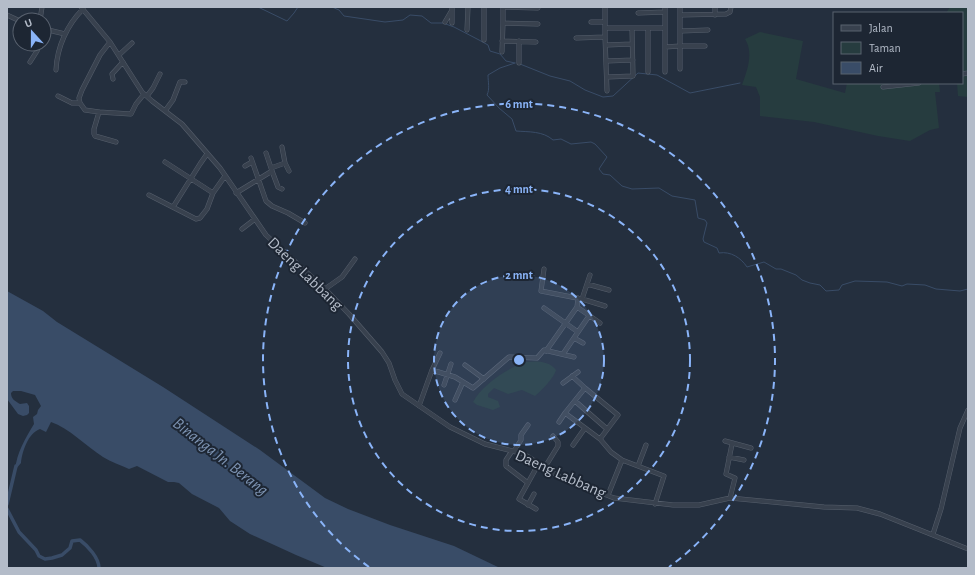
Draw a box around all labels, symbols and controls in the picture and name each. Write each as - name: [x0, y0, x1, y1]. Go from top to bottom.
- north arrow: [12, 12, 52, 52]
- legend: [833, 12, 963, 84]
- text: U: [23, 17, 34, 30]
- text: Jalan: [869, 22, 893, 34]
- text: Taman: [869, 42, 901, 54]
- text: Air: [869, 62, 883, 74]
- text: 6 mnt: [505, 98, 533, 110]
- text: 4 mnt: [505, 183, 533, 195]
- street label: Daeng Labbang: [265, 234, 346, 313]
- text: 2 mnt: [505, 269, 533, 281]
- centre of rings: [512, 353, 526, 367]
- water label: Binanga Jn. Berang: [170, 414, 271, 499]
- street label: Daeng Labbang: [513, 447, 609, 501]

